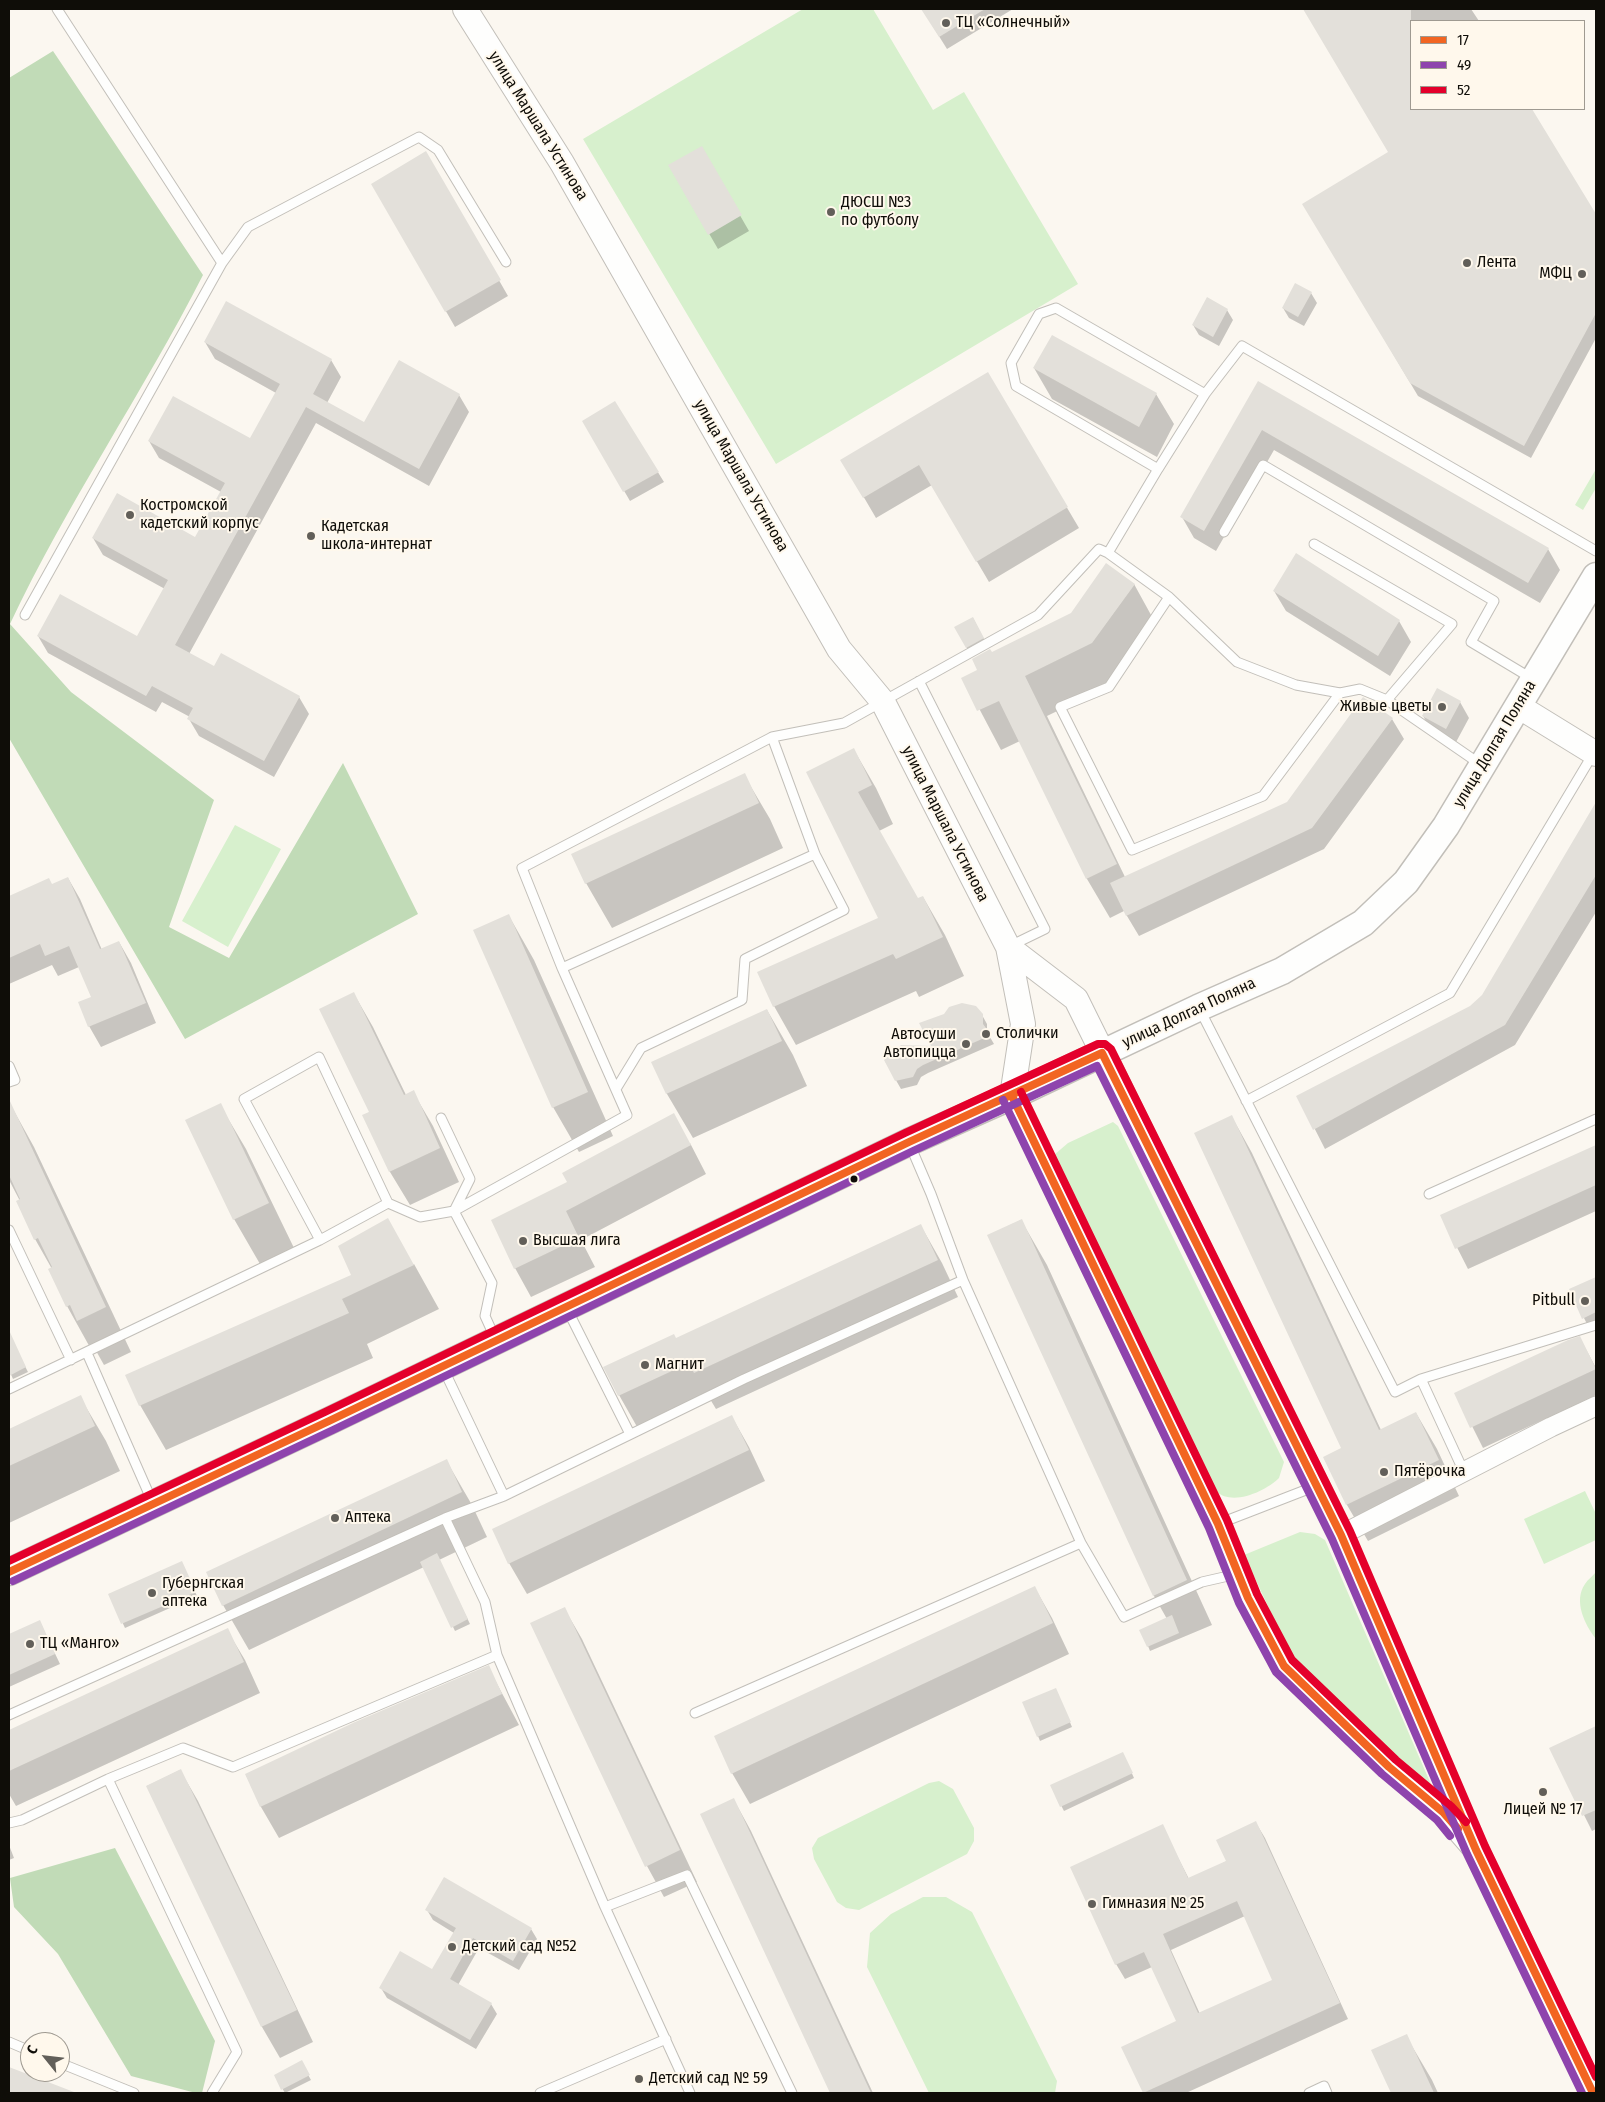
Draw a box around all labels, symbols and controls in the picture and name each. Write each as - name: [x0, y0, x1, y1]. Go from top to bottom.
- place label: ТЦ «Солнечный»: [956, 13, 1070, 33]
- marker: ТЦ «Солнечный»: [940, 17, 952, 29]
- legend: [1410, 20, 1585, 110]
- text: 17: [1457, 31, 1469, 49]
- street label: улица Маршала Устинова: [484, 48, 592, 204]
- text: 49: [1457, 56, 1471, 74]
- text: 52: [1457, 81, 1470, 99]
- place label: ДЮСШ №3 по футболу: [841, 193, 919, 231]
- marker: ДЮСШ №3 по футболу: [825, 206, 837, 218]
- place label: Лента: [1477, 253, 1517, 273]
- marker: Лента: [1461, 257, 1473, 269]
- place label: МФЦ: [1539, 264, 1572, 284]
- marker: МФЦ: [1576, 268, 1588, 280]
- street label: улица Маршала Устинова: [690, 397, 792, 555]
- place label: Костромской кадетский корпус: [140, 496, 259, 534]
- marker: Костромской кадетский корпус: [124, 509, 136, 521]
- place label: Кадетская школа-интернат: [321, 517, 432, 555]
- marker: Кадетская школа-интернат: [305, 530, 317, 542]
- street label: улица Долгая Поляна: [1449, 677, 1541, 811]
- place label: Живые цветы: [1340, 697, 1432, 717]
- marker: Живые цветы: [1436, 701, 1448, 713]
- street label: улица Маршала Устинова: [897, 743, 993, 905]
- street label: улица Долгая Поляна: [1119, 974, 1259, 1052]
- place label: Столички: [996, 1024, 1058, 1044]
- place label: Автосуши Автопицца: [884, 1025, 956, 1063]
- marker: Столички: [980, 1028, 992, 1040]
- marker: Автосуши Автопицца: [960, 1038, 972, 1050]
- unlabelled marker: [849, 1174, 859, 1184]
- place label: Высшая лига: [533, 1231, 620, 1251]
- marker: Высшая лига: [517, 1235, 529, 1247]
- place label: Pitbull: [1532, 1291, 1575, 1311]
- marker: Pitbull: [1579, 1295, 1591, 1307]
- place label: Магнит: [655, 1355, 704, 1375]
- marker: Магнит: [639, 1359, 651, 1371]
- place label: Пятёрочка: [1394, 1462, 1466, 1482]
- marker: Пятёрочка: [1378, 1466, 1390, 1478]
- place label: Аптека: [345, 1508, 391, 1528]
- marker: Аптека: [329, 1512, 341, 1524]
- place label: Губернгская аптека: [162, 1574, 244, 1612]
- marker: Губернгская аптека: [146, 1587, 158, 1599]
- place label: ТЦ «Манго»: [40, 1634, 120, 1654]
- marker: ТЦ «Манго»: [24, 1638, 36, 1650]
- marker: Лицей № 17: [1537, 1786, 1549, 1798]
- place label: Лицей № 17: [1503, 1800, 1583, 1820]
- place label: Гимназия № 25: [1102, 1894, 1204, 1914]
- marker: Гимназия № 25: [1086, 1898, 1098, 1910]
- place label: Детский сад №52: [462, 1937, 577, 1957]
- marker: Детский сад №52: [446, 1941, 458, 1953]
- north arrow: [20, 2032, 70, 2082]
- text: С: [23, 2043, 42, 2057]
- place label: Детский сад № 59: [649, 2069, 768, 2089]
- marker: Детский сад № 59: [633, 2073, 645, 2085]

